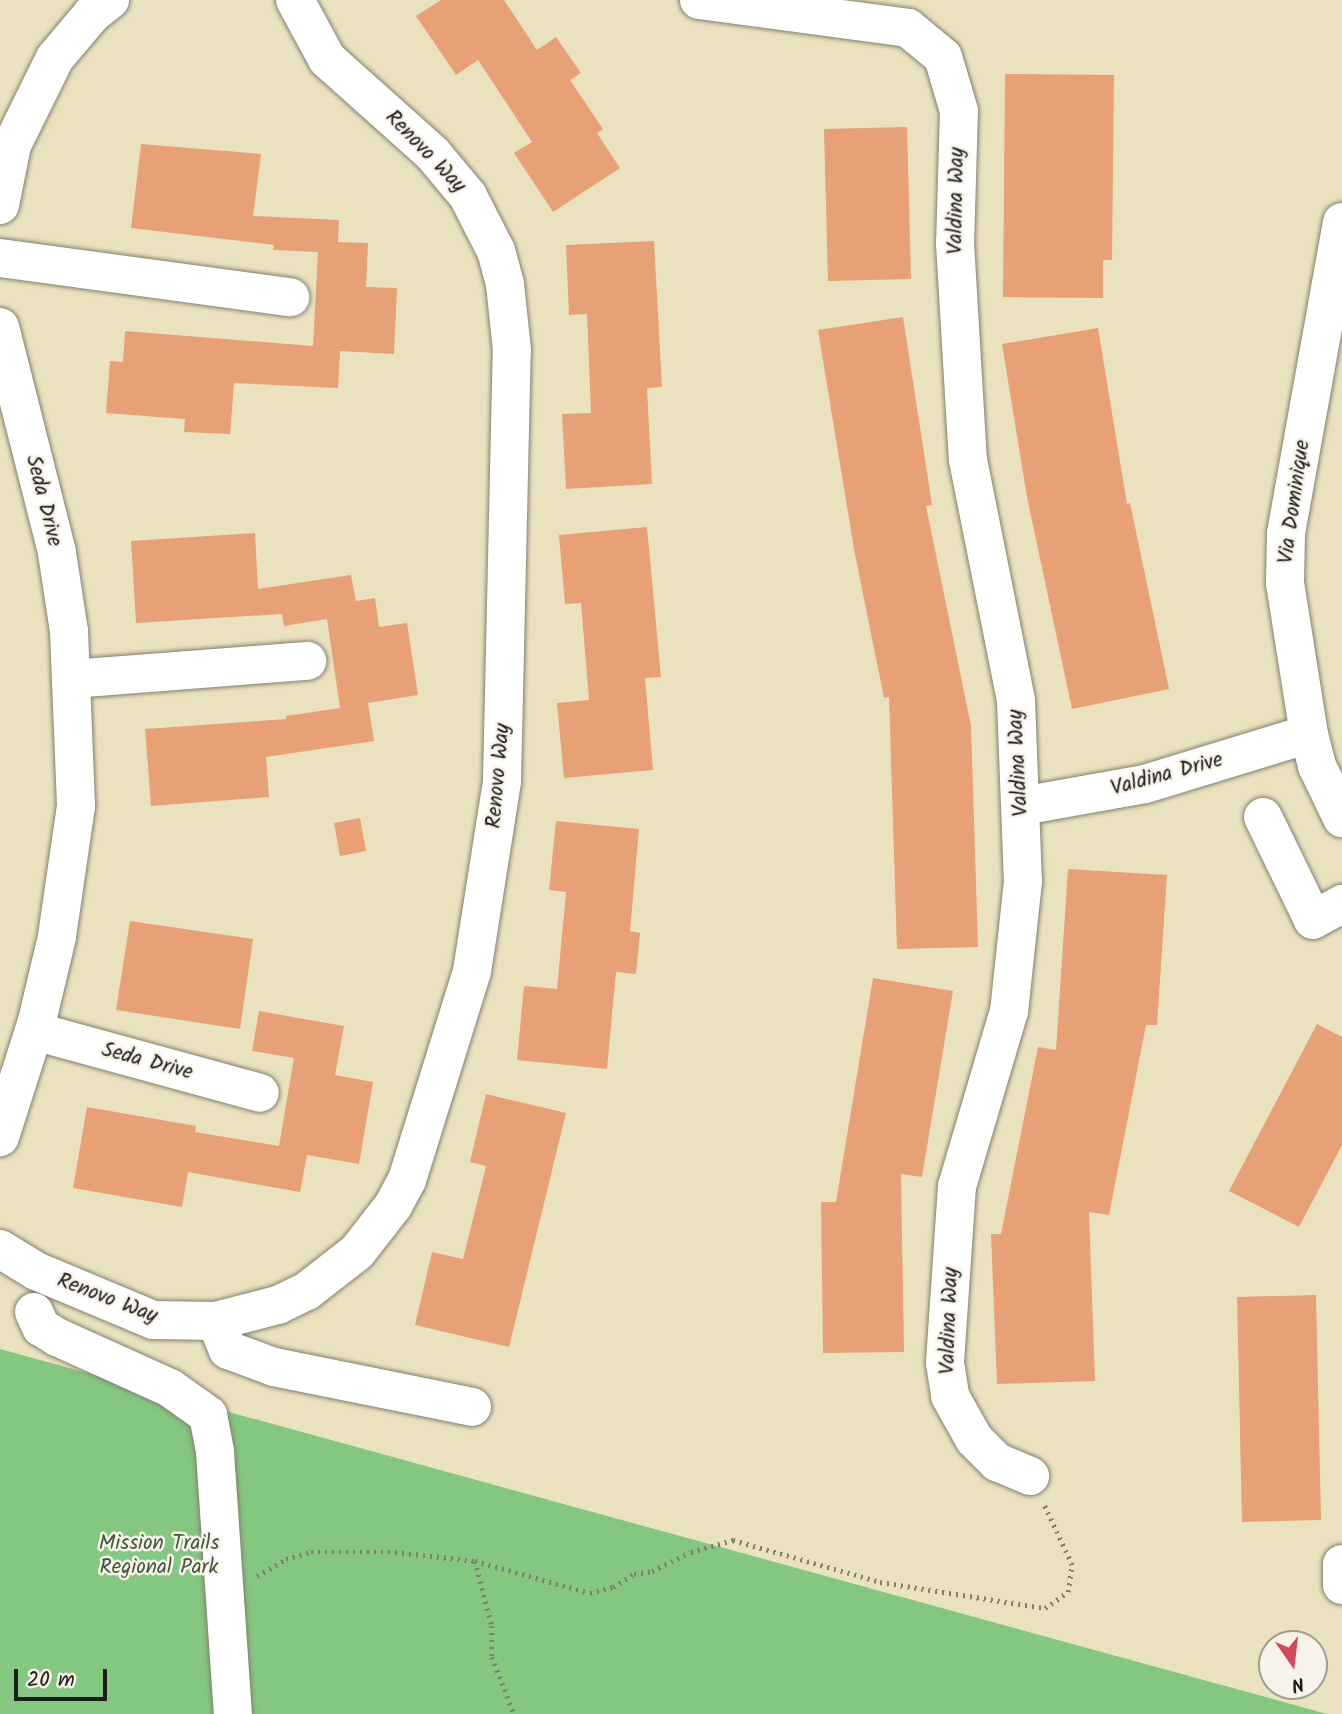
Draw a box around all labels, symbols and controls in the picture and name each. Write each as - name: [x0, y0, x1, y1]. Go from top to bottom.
- street label: Renovo Way: [379, 105, 471, 199]
- street label: Valdina Way: [943, 147, 971, 255]
- street label: Via Dominique: [1274, 438, 1316, 566]
- street label: Seda Drive: [20, 453, 66, 549]
- street label: Valdina Way: [1004, 709, 1034, 817]
- street label: Renovo Way: [482, 722, 516, 830]
- street label: Valdina Drive: [1108, 748, 1226, 802]
- street label: Seda Drive: [99, 1038, 195, 1086]
- street label: Valdina Way: [936, 1267, 964, 1375]
- street label: Renovo Way: [53, 1268, 161, 1330]
- park label: Mission Trails Regional Park: [99, 1531, 219, 1581]
- north arrow: [1258, 1630, 1328, 1700]
- scale bar: [18, 1654, 110, 1698]
- text: 20 m: [27, 1664, 75, 1697]
- text: N: [1288, 1667, 1307, 1699]

